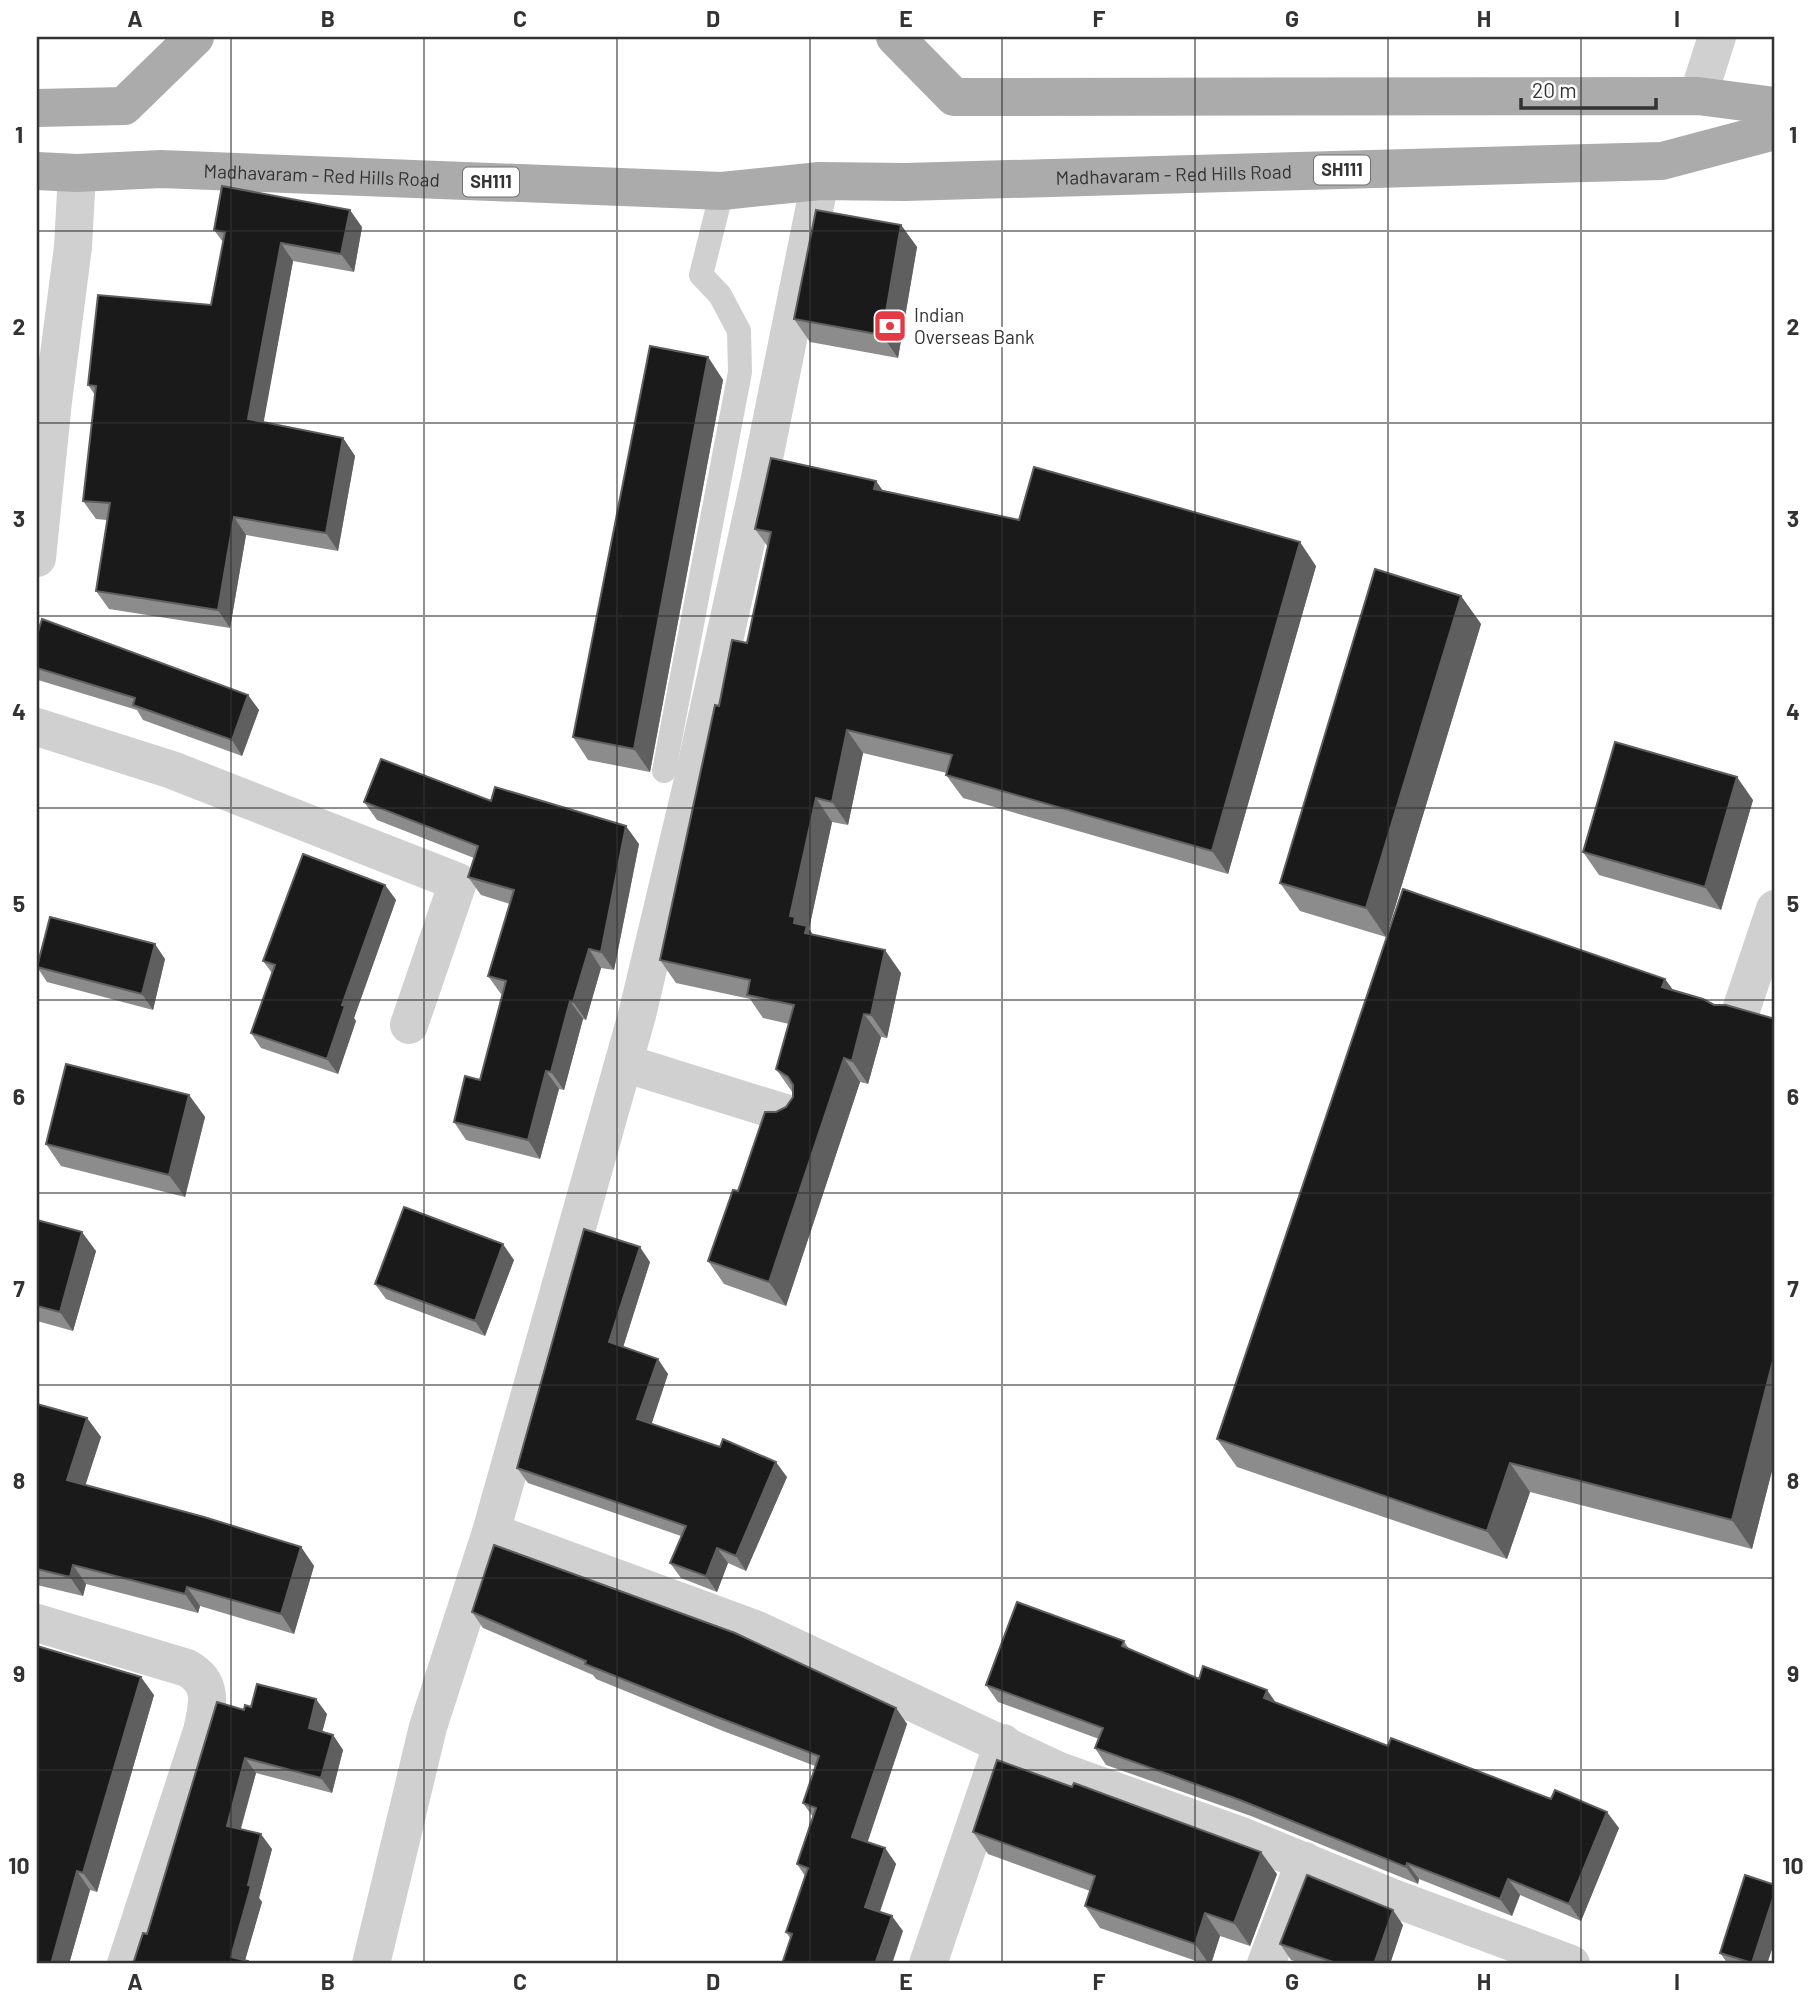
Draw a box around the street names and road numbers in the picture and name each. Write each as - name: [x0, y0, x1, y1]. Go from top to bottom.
- road number: SH111: [1314, 155, 1370, 184]
- street label: Madhavaram - Red Hills Road: [203, 159, 440, 191]
- street label: Madhavaram - Red Hills Road: [1055, 159, 1292, 189]
- road number: SH111: [463, 168, 519, 196]

